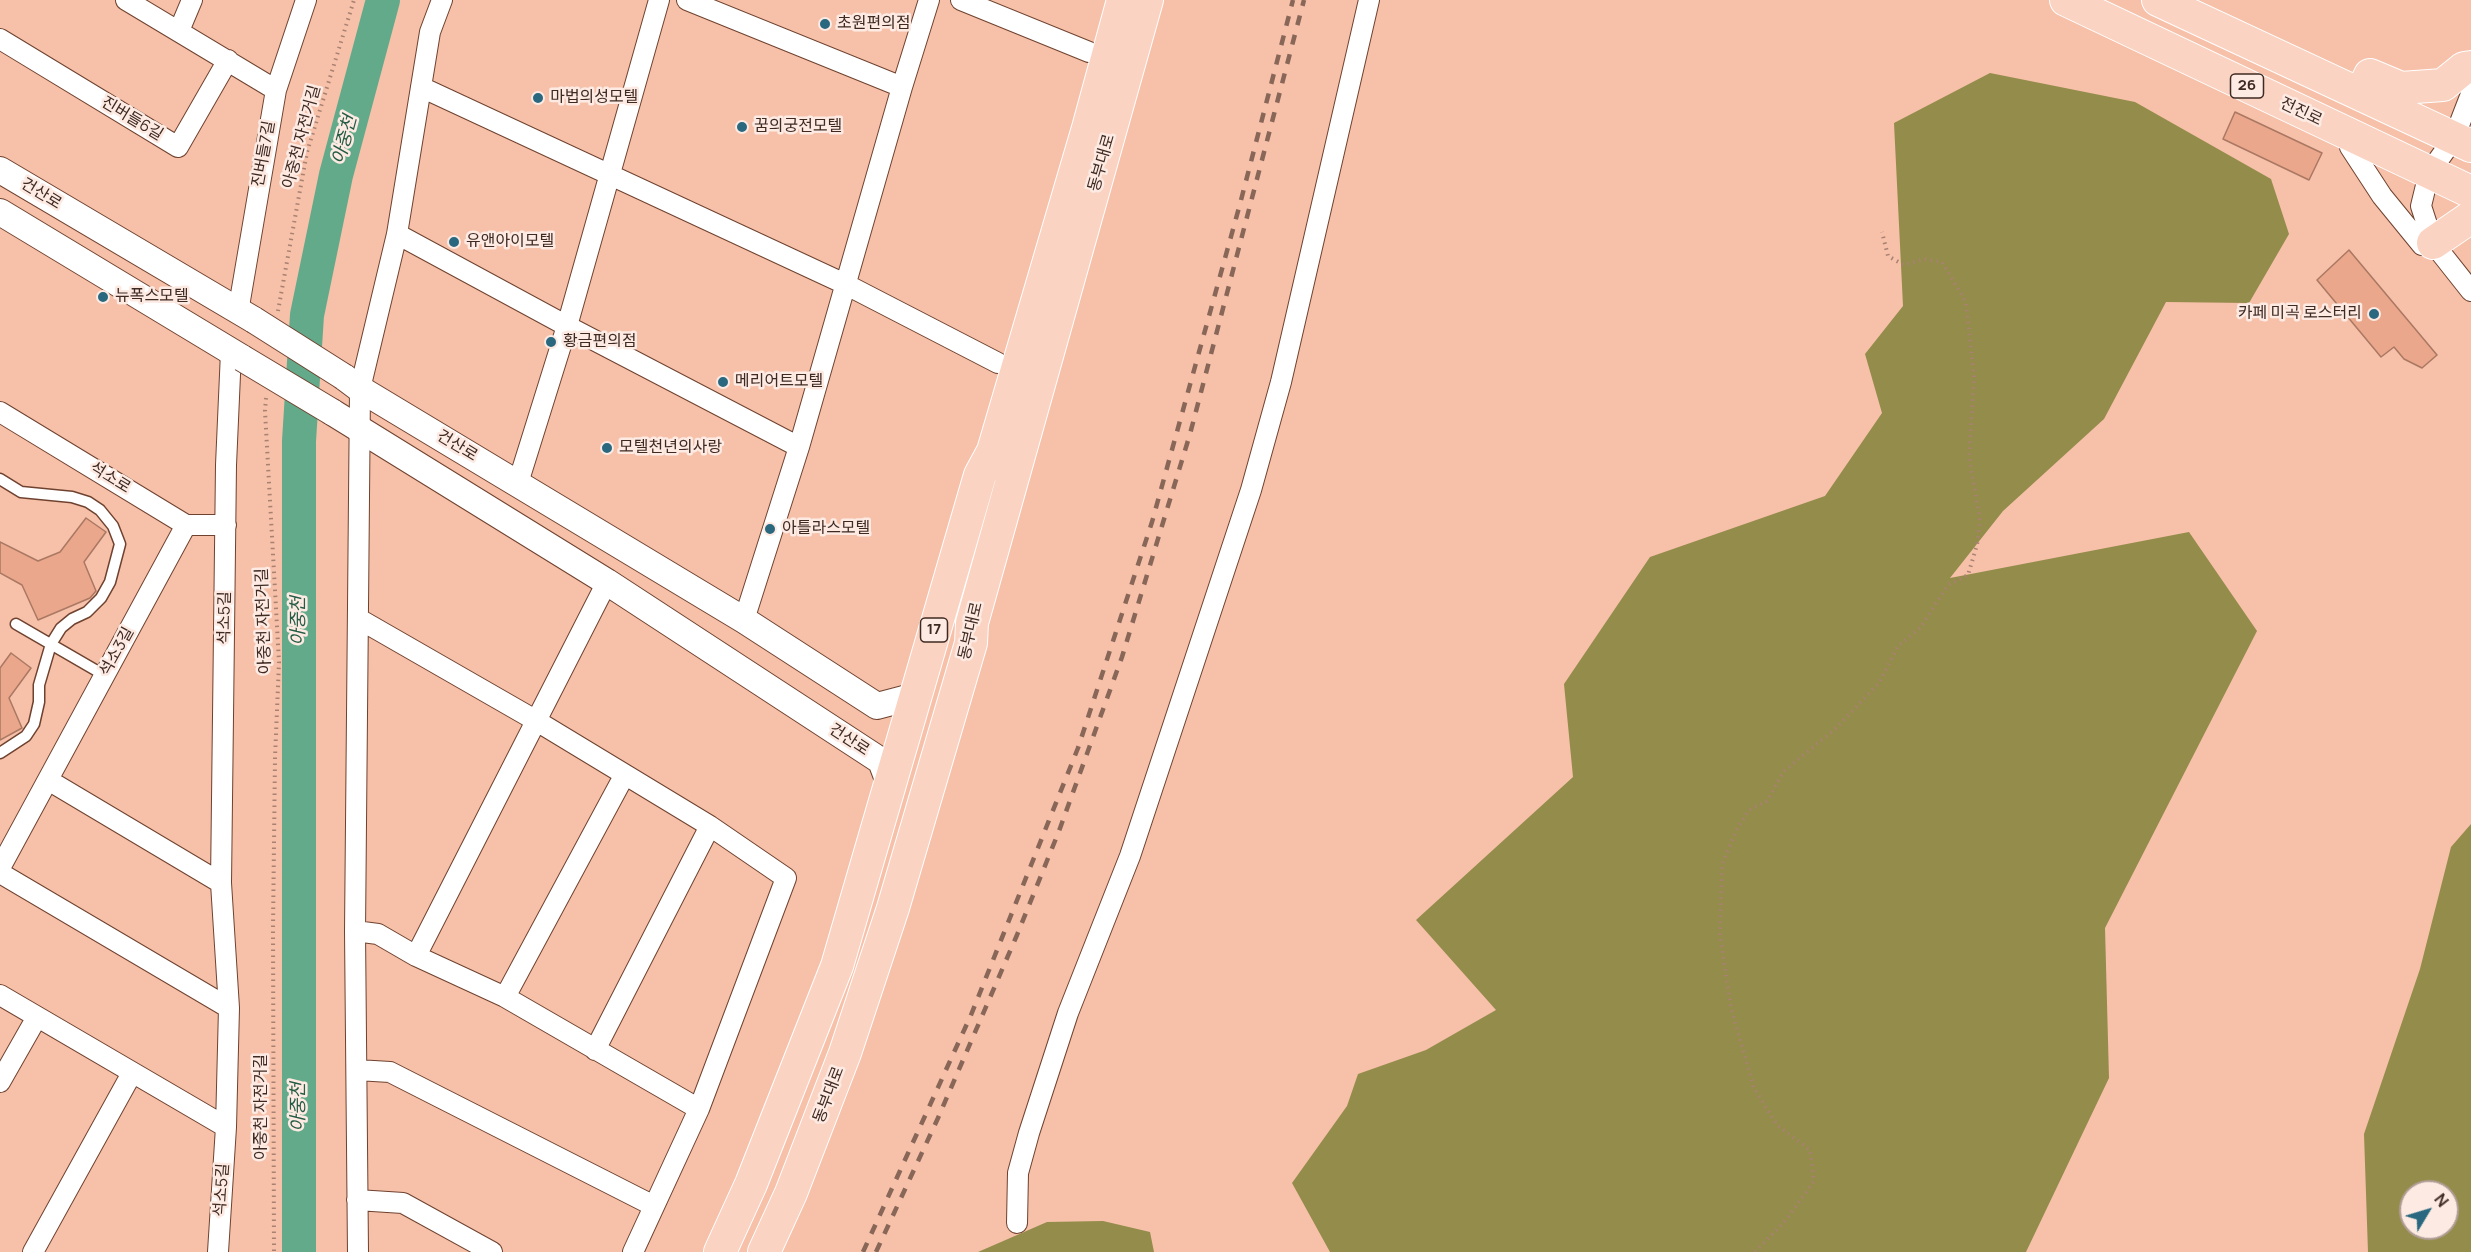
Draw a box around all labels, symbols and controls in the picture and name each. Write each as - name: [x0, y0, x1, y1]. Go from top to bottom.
- place label: 초원편의점: [837, 14, 911, 34]
- marker: 초원편의점: [818, 17, 832, 31]
- road number: 26: [2230, 74, 2264, 98]
- street label: 아중천 자전거길: [279, 83, 325, 191]
- place label: 마법의성모텔: [550, 88, 638, 108]
- marker: 마법의성모텔: [531, 91, 545, 105]
- street label: 진버들6길: [98, 93, 166, 145]
- street label: 전진로: [2277, 94, 2325, 130]
- water label: 아중천: [328, 113, 362, 167]
- place label: 꿈의궁전모텔: [754, 117, 842, 137]
- street label: 진버들7길: [249, 119, 279, 189]
- marker: 꿈의궁전모텔: [735, 120, 749, 134]
- street label: 동부대로: [1085, 132, 1119, 194]
- street label: 건산로: [17, 174, 65, 214]
- place label: 유앤아이모텔: [466, 232, 554, 252]
- marker: 유앤아이모텔: [447, 235, 461, 249]
- place label: 뉴폭스모텔: [115, 287, 189, 307]
- marker: 뉴폭스모텔: [96, 290, 110, 304]
- place label: 카페 미곡 로스터리: [2238, 304, 2362, 324]
- marker: 카페 미곡 로스터리: [2367, 307, 2381, 321]
- place label: 황금편의점: [563, 332, 637, 352]
- marker: 황금편의점: [544, 335, 558, 349]
- place label: 메리어트모텔: [735, 372, 823, 392]
- marker: 메리어트모텔: [716, 375, 730, 389]
- street label: 건산로: [433, 426, 481, 466]
- place label: 모텔천년의사랑: [619, 438, 722, 458]
- marker: 모텔천년의사랑: [600, 441, 614, 455]
- street label: 석소로: [86, 458, 134, 498]
- place label: 아틀라스모텔: [782, 519, 870, 539]
- marker: 아틀라스모텔: [763, 522, 777, 536]
- street label: 아중천 자전거길: [253, 568, 275, 674]
- street label: 석소5길: [215, 591, 235, 645]
- water label: 아중천: [288, 596, 310, 646]
- street label: 동부대로: [955, 600, 987, 662]
- road number: 17: [920, 618, 948, 642]
- street label: 석소3길: [96, 624, 138, 680]
- street label: 건산로: [825, 720, 873, 760]
- street label: 아중천 자전거길: [252, 1054, 272, 1160]
- street label: 동부대로: [809, 1064, 849, 1126]
- water label: 아중천: [288, 1082, 310, 1132]
- street label: 석소5길: [211, 1163, 233, 1217]
- north arrow: [2399, 1180, 2459, 1240]
- text: N: [2429, 1189, 2454, 1211]

